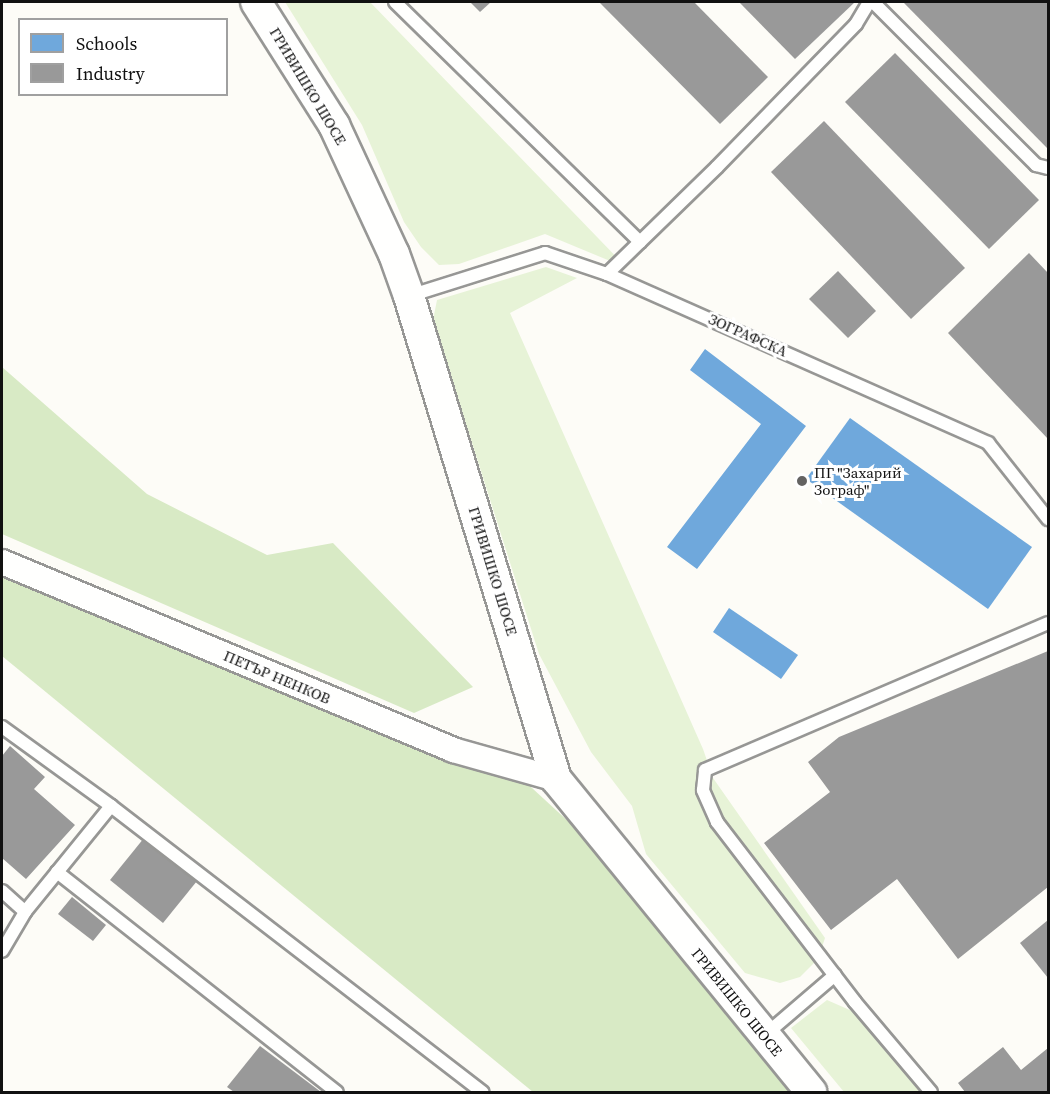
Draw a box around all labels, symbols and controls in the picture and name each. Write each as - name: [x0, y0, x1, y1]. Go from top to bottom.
- legend: [18, 18, 228, 96]
- street label: ГРИВИШКО ШОСЕ: [266, 24, 350, 148]
- text: Schools: [76, 31, 137, 56]
- text: Industry: [76, 61, 145, 86]
- street label: ЗОГРАФСКА: [706, 310, 790, 360]
- place label: ПГ "Захарий Зограф": [814, 463, 902, 498]
- marker: ПГ "Захарий Зограф": [795, 474, 809, 488]
- street label: ГРИВИШКО ШОСЕ: [465, 504, 521, 638]
- street label: ПЕТЪР НЕНКОВ: [221, 646, 333, 708]
- street label: ГРИВИШКО ШОСЕ: [688, 944, 786, 1060]

